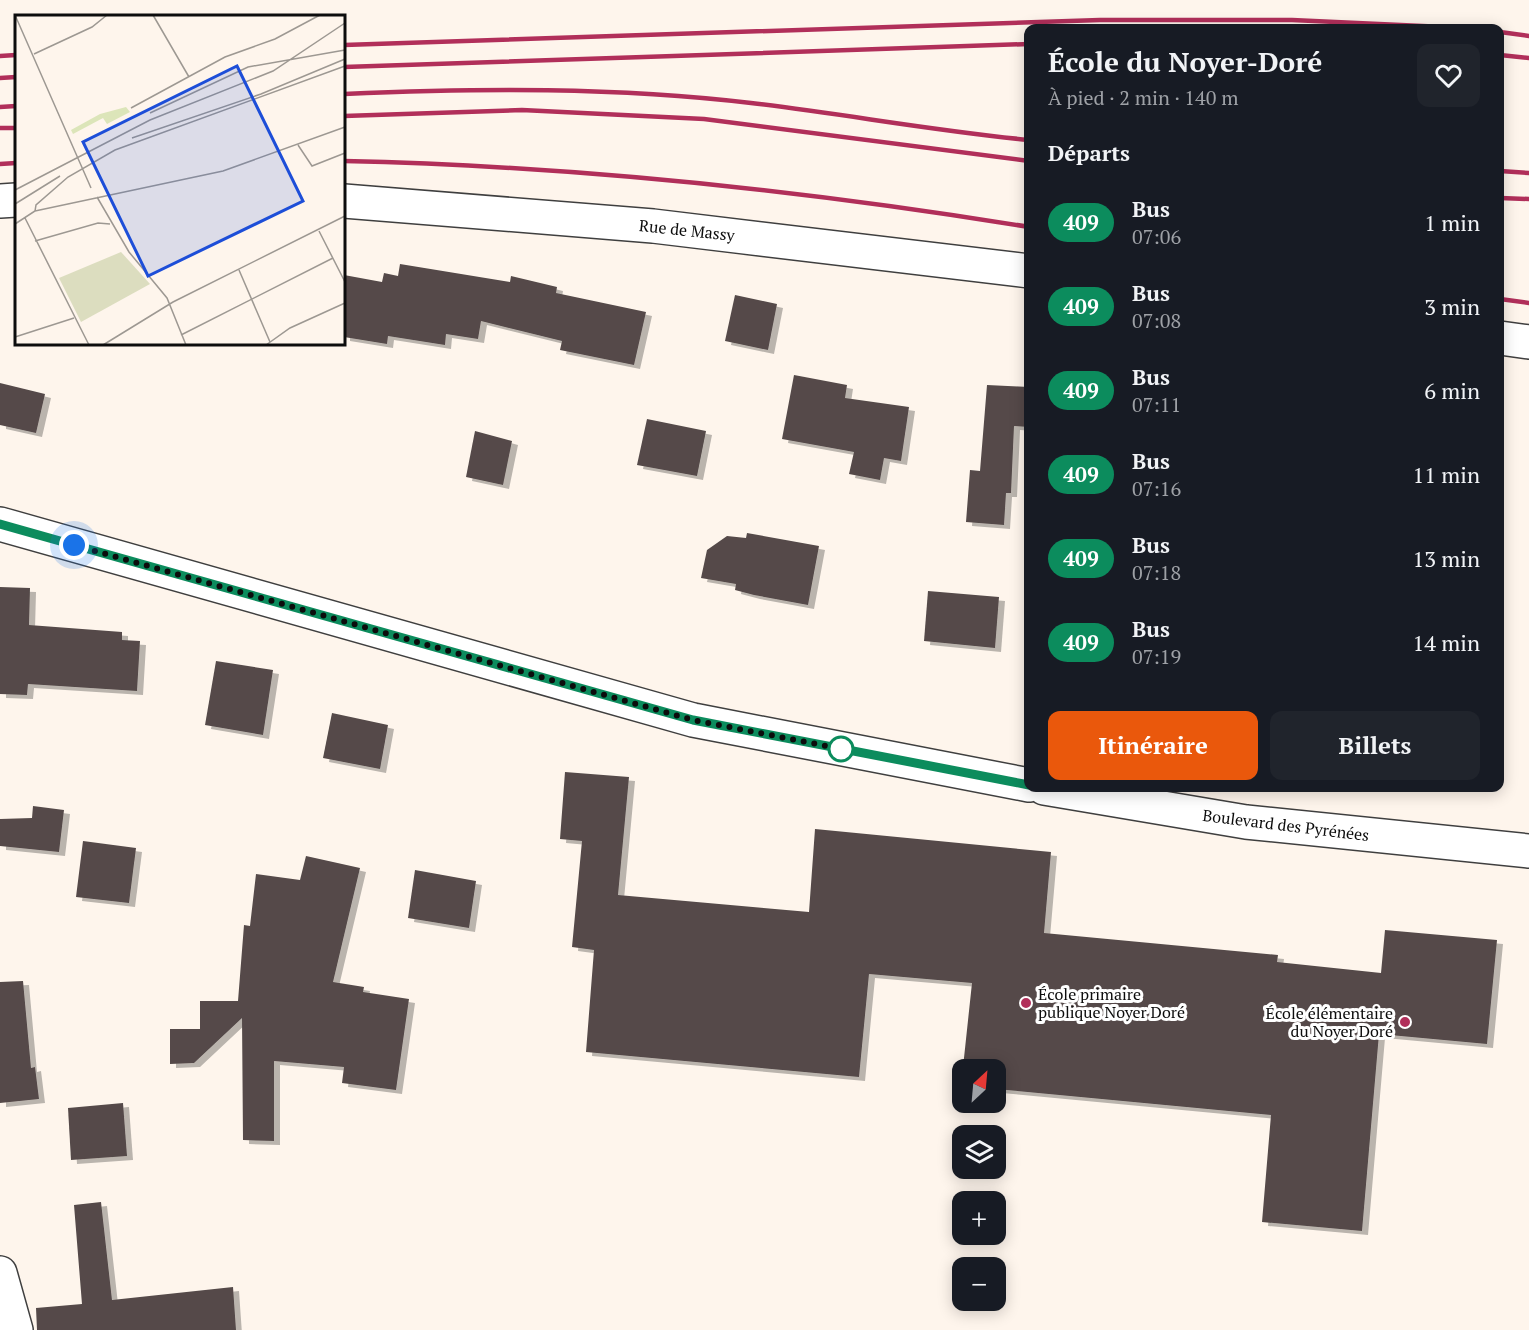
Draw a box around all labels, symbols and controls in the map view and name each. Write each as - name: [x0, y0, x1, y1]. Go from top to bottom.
- inset map: [15, 15, 345, 345]
- text: École du Noyer-Doré: [1048, 43, 1322, 80]
- button: heart: [1417, 44, 1480, 107]
- text: À pied · 2 min · 140 m: [1048, 84, 1238, 111]
- text: Départs: [1048, 138, 1130, 167]
- text: Bus: [1132, 194, 1170, 223]
- text: 409: [1063, 208, 1099, 236]
- text: 1 min: [1424, 208, 1480, 237]
- street label: Rue de Massy: [638, 214, 737, 246]
- text: 07:06: [1132, 223, 1181, 250]
- text: Bus: [1132, 278, 1170, 307]
- text: 409: [1063, 292, 1099, 320]
- text: 3 min: [1424, 292, 1480, 321]
- text: 07:08: [1132, 307, 1181, 334]
- text: Bus: [1132, 362, 1170, 391]
- text: 409: [1063, 376, 1099, 404]
- text: 6 min: [1424, 376, 1480, 405]
- text: 07:11: [1132, 391, 1181, 418]
- text: Bus: [1132, 446, 1170, 475]
- text: 409: [1063, 460, 1099, 488]
- text: 11 min: [1413, 460, 1480, 489]
- text: 07:16: [1132, 475, 1181, 502]
- your location: [59, 530, 89, 560]
- text: Bus: [1132, 530, 1170, 559]
- text: 409: [1063, 544, 1099, 572]
- text: 13 min: [1413, 544, 1480, 573]
- text: 07:18: [1132, 559, 1181, 586]
- text: Bus: [1132, 614, 1170, 643]
- text: 409: [1063, 628, 1099, 656]
- text: 14 min: [1413, 628, 1480, 657]
- text: 07:19: [1132, 643, 1181, 670]
- button: Itinéraire: [1048, 711, 1258, 780]
- button: Billets: [1270, 711, 1480, 780]
- unlabelled marker: [828, 736, 854, 762]
- street label: Boulevard des Pyrénées: [1201, 804, 1371, 846]
- place label: École primaire publique Noyer Doré: [1038, 983, 1185, 1023]
- marker: École primaire publique Noyer Doré: [1019, 996, 1033, 1010]
- place label: École élémentaire du Noyer Doré: [1266, 1002, 1393, 1042]
- marker: École élémentaire du Noyer Doré: [1398, 1015, 1412, 1029]
- north arrow: [952, 1059, 1006, 1113]
- map controls: [952, 1059, 1006, 1311]
- button: layers: [952, 1125, 1006, 1179]
- button: +: [952, 1191, 1006, 1245]
- button: −: [952, 1257, 1006, 1311]

